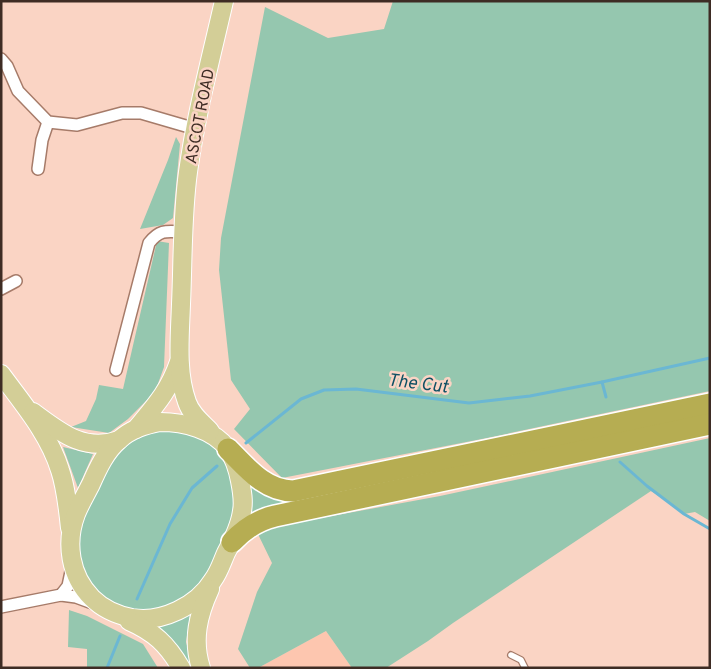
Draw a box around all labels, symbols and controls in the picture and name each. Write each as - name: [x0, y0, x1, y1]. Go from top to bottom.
- street label: ASCOT ROAD: [182, 67, 220, 166]
- water label: The Cut: [386, 369, 451, 400]

